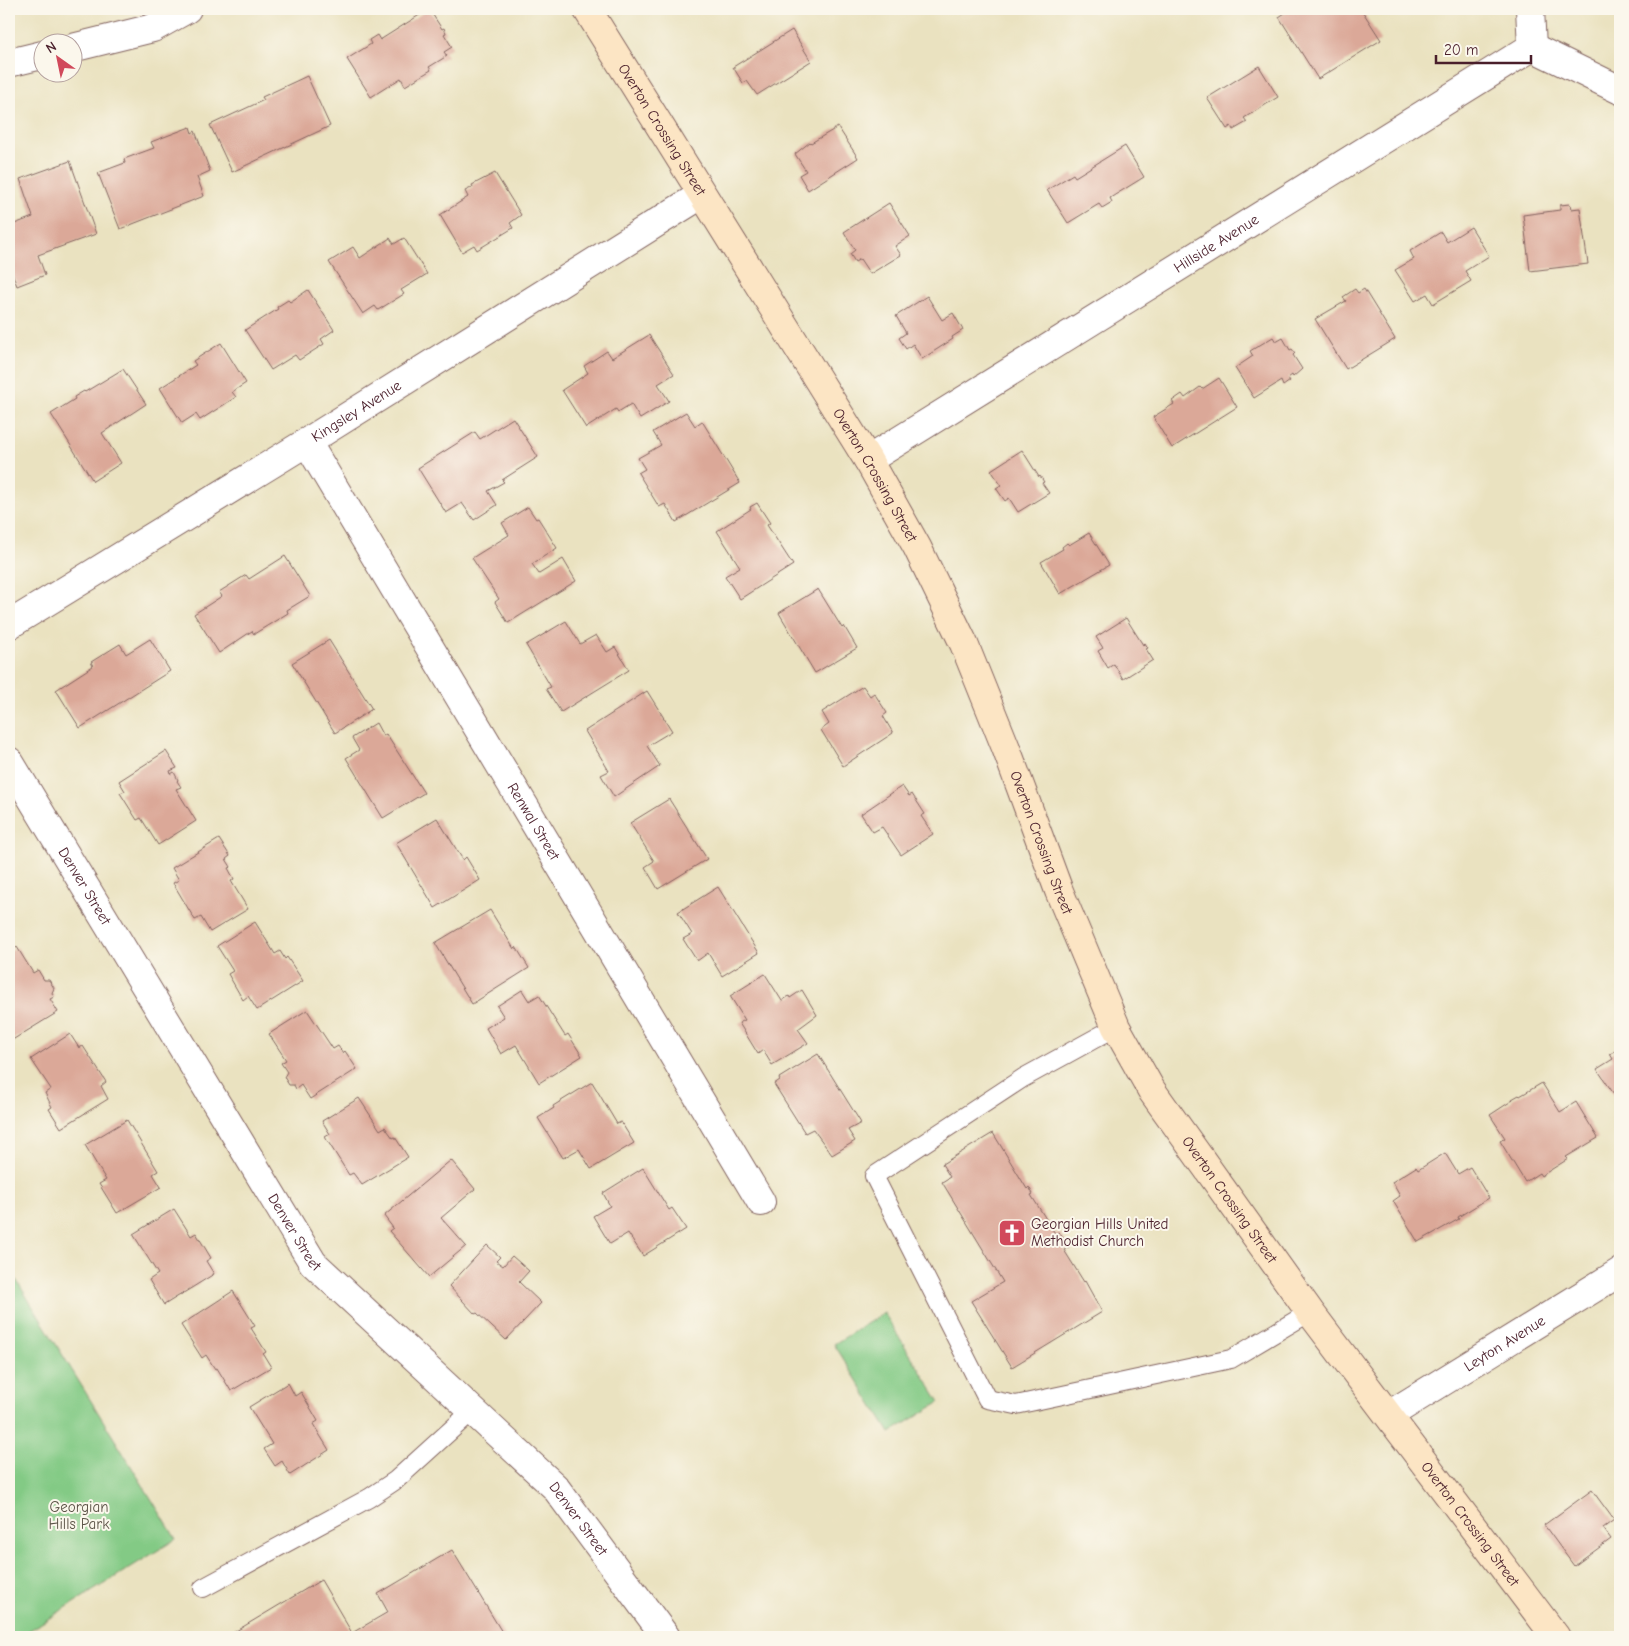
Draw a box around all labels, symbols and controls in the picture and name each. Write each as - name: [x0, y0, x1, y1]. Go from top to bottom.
- north arrow: [32, 32, 82, 82]
- scale bar: [1436, 32, 1532, 64]
- text: N: [43, 38, 60, 57]
- text: 20 m: [1444, 41, 1478, 59]
- street label: Overton Crossing Street: [614, 60, 710, 199]
- street label: Hillside Avenue: [1170, 210, 1262, 277]
- street label: Kingsley Avenue: [308, 376, 405, 446]
- street label: Overton Crossing Street: [829, 405, 922, 546]
- street label: Overton Crossing Street: [1006, 768, 1077, 917]
- street label: Renwal Street: [504, 780, 564, 864]
- street label: Denver Street: [54, 844, 115, 928]
- street label: Overton Crossing Street: [1178, 1133, 1281, 1267]
- street label: Denver Street: [264, 1190, 325, 1275]
- place label: Georgian Hills United Methodist Church: [1031, 1215, 1169, 1250]
- church icon: Georgian Hills United Methodist Church: [997, 1218, 1027, 1248]
- street label: Leyton Avenue: [1461, 1311, 1549, 1375]
- street label: Overton Crossing Street: [1417, 1458, 1524, 1590]
- street label: Denver Street: [545, 1478, 612, 1560]
- park label: Georgian Hills Park: [49, 1498, 110, 1533]

